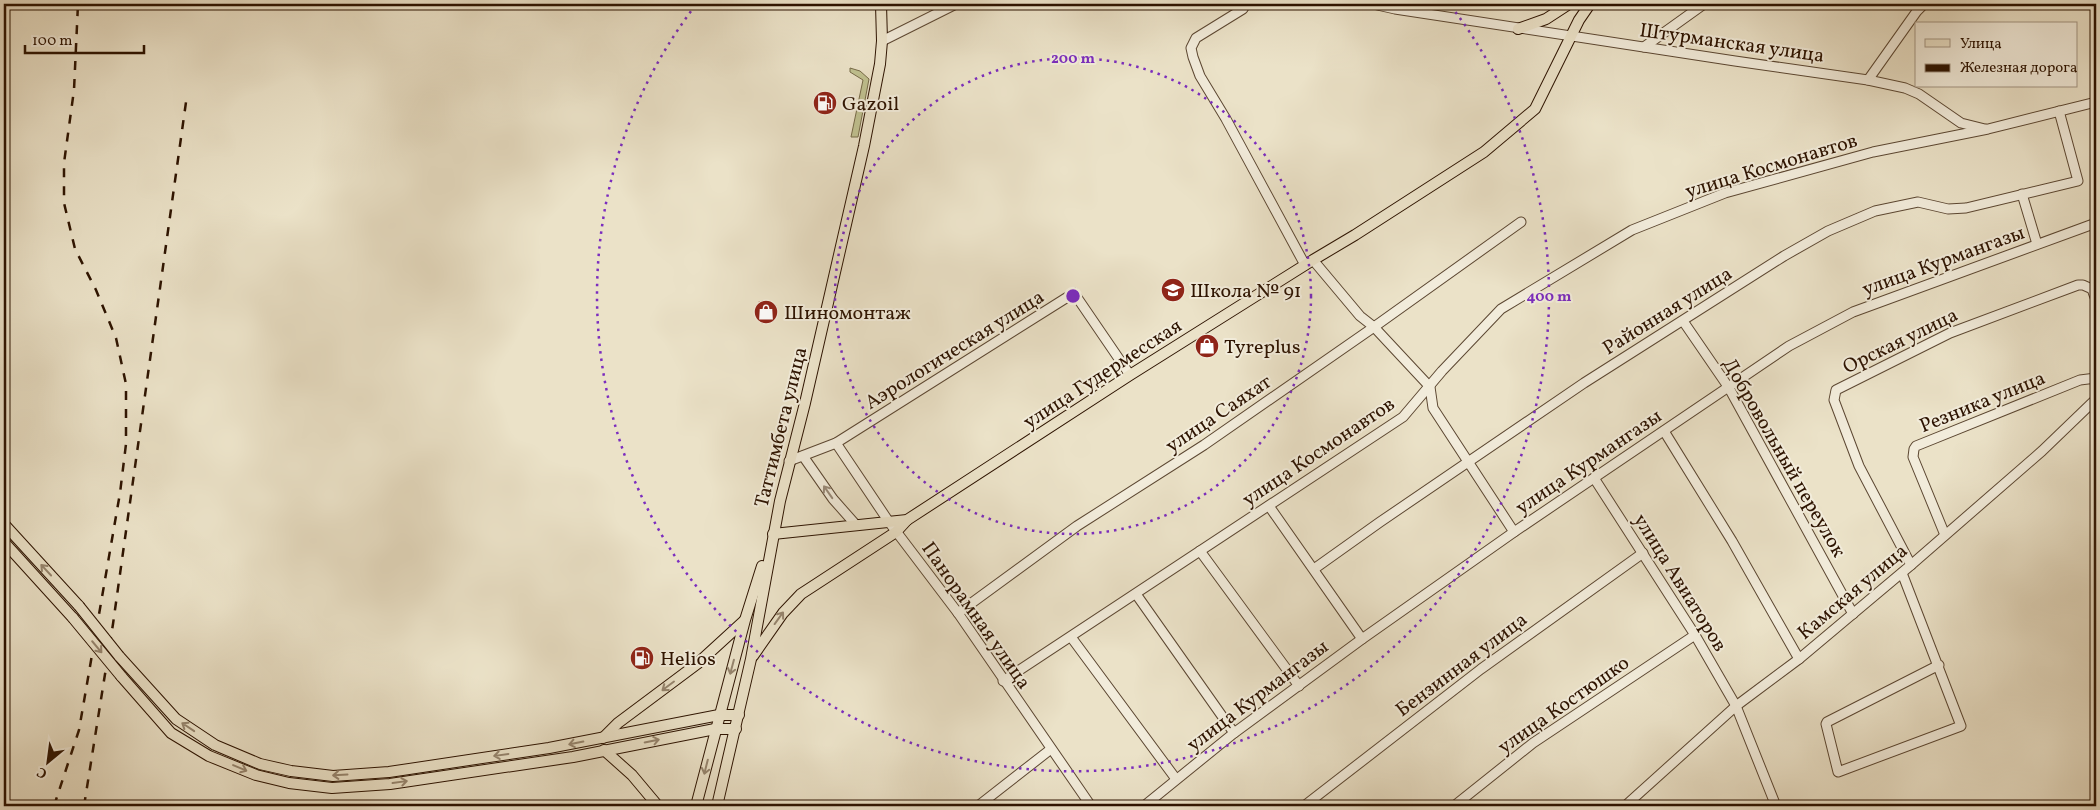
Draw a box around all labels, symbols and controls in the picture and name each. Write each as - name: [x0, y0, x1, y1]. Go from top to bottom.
- street label: Штурманская улица: [1637, 17, 1826, 71]
- scale bar: [25, 22, 144, 54]
- legend: [1915, 22, 2078, 88]
- text: 100 m: [32, 31, 72, 52]
- text: Улица: [1960, 34, 2002, 55]
- text: 200 m: [1051, 49, 1095, 70]
- text: Железная дорога: [1960, 58, 2077, 79]
- fuel station icon: Gazoil: [812, 90, 838, 116]
- place label: Gazoil: [842, 91, 899, 119]
- street label: улица Космонавтов: [1682, 127, 1861, 206]
- street label: улица Курмангазы: [1858, 219, 2029, 304]
- street label: Районная улица: [1598, 261, 1738, 363]
- school or university icon: Школа № 91: [1160, 277, 1186, 303]
- place label: Школа № 91: [1190, 278, 1302, 306]
- street label: Аэрологическая улица: [860, 284, 1050, 417]
- centre of rings: [1064, 287, 1082, 305]
- text: 400 m: [1527, 287, 1572, 308]
- shop icon: Шиномонтаж: [753, 299, 779, 325]
- place label: Шиномонтаж: [784, 300, 911, 328]
- street label: Орская улица: [1839, 302, 1963, 382]
- street label: улица Гудермесская: [1018, 313, 1188, 437]
- shop icon: Tyreplus: [1194, 333, 1220, 359]
- place label: Tyreplus: [1224, 334, 1300, 362]
- street label: Таттимбета улица: [748, 344, 815, 511]
- street label: Добровольный переулок: [1715, 353, 1852, 563]
- street label: Резника улица: [1916, 365, 2050, 441]
- street label: улица Саяхат: [1160, 369, 1278, 461]
- street label: улица Космонавтов: [1237, 391, 1401, 514]
- street label: улица Курмангазы: [1510, 403, 1668, 522]
- one-way arrow: [823, 485, 833, 499]
- street label: улица Авиаторов: [1626, 509, 1733, 657]
- street label: Панорамная улица: [914, 537, 1037, 696]
- street label: Камская улица: [1792, 538, 1915, 647]
- one-way arrow: [40, 564, 52, 577]
- street label: Бензинная улица: [1390, 607, 1534, 725]
- one-way arrow: [774, 612, 784, 626]
- street label: улица Курмангазы: [1181, 634, 1335, 759]
- one-way arrow: [91, 640, 102, 653]
- fuel station icon: Helios: [629, 645, 655, 671]
- place label: Helios: [660, 646, 716, 674]
- street label: улица Костюшко: [1493, 650, 1636, 762]
- one-way arrow: [727, 659, 736, 675]
- one-way arrow: [661, 681, 675, 691]
- one-way arrow: [181, 722, 195, 732]
- one-way arrow: [643, 736, 659, 746]
- north arrow: [22, 738, 72, 788]
- one-way arrow: [568, 739, 584, 748]
- one-way arrow: [493, 751, 509, 761]
- one-way arrow: [701, 759, 710, 775]
- text: С: [34, 762, 51, 783]
- one-way arrow: [232, 764, 247, 774]
- one-way arrow: [332, 771, 348, 780]
- one-way arrow: [391, 777, 407, 787]

